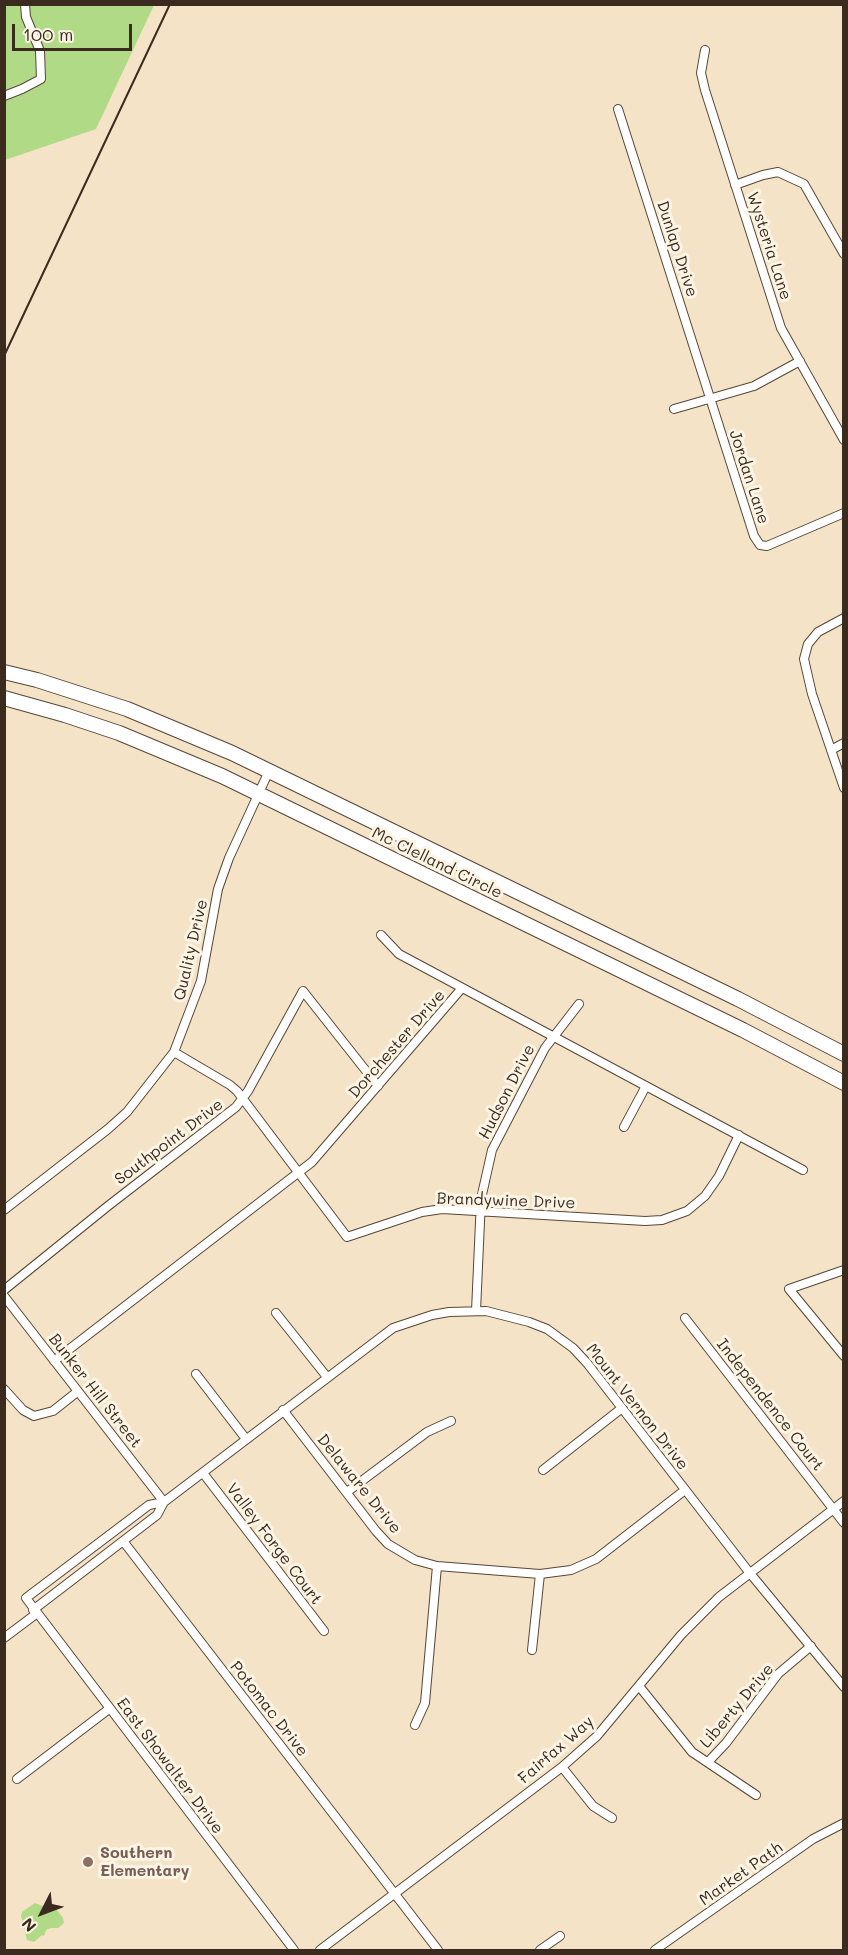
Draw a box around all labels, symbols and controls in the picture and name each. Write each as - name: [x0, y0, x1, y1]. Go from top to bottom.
- scale bar: [15, 12, 135, 50]
- text: 100 m: [23, 22, 73, 46]
- street label: Wysteria Lane: [743, 190, 795, 302]
- street label: Dunlap Drive: [652, 199, 702, 299]
- street label: Jordan Lane: [725, 428, 773, 526]
- street label: Mc Clelland Circle: [369, 823, 505, 903]
- street label: Quality Drive: [170, 898, 212, 1002]
- street label: Dorchester Drive: [345, 986, 449, 1102]
- street label: Hudson Drive: [475, 1041, 539, 1143]
- street label: Southpoint Drive: [111, 1095, 227, 1189]
- street label: Brandywine Drive: [436, 1189, 576, 1213]
- street label: Bunker Hill Street: [44, 1330, 146, 1452]
- street label: Independence Court: [712, 1335, 828, 1475]
- street label: Mount Vernon Drive: [582, 1340, 692, 1474]
- street label: Delaware Drive: [313, 1430, 405, 1538]
- street label: Valley Forge Court: [222, 1479, 326, 1609]
- street label: Potomac Drive: [226, 1658, 312, 1760]
- street label: Liberty Drive: [696, 1660, 778, 1752]
- street label: East Showalter Drive: [113, 1694, 227, 1838]
- street label: Fairfax Way: [514, 1712, 598, 1788]
- street label: Market Path: [696, 1838, 786, 1910]
- place label: Southern Elementary: [100, 1843, 189, 1881]
- marker: Southern Elementary: [81, 1855, 95, 1869]
- north arrow: [12, 1883, 72, 1943]
- text: N: [16, 1914, 40, 1937]

